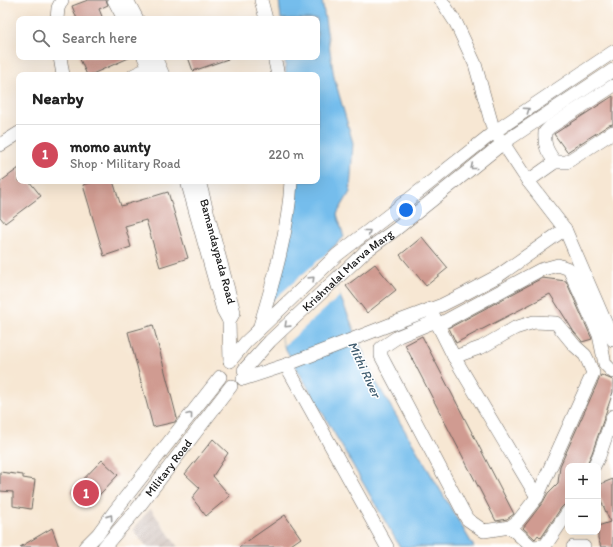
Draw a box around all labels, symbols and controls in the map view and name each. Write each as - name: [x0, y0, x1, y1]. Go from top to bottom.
- search box: [16, 16, 320, 60]
- icon: search: [30, 27, 52, 49]
- text: Search here: [62, 29, 137, 47]
- text: Nearby: [32, 88, 84, 108]
- one-way arrow: [523, 107, 530, 115]
- text: momo aunty: [70, 138, 151, 156]
- text: 1: [42, 147, 48, 162]
- text: 220 m: [268, 147, 304, 162]
- text: Shop · Military Road: [70, 156, 180, 171]
- one-way arrow: [470, 162, 477, 169]
- street label: Bamandaypada Road: [197, 197, 239, 306]
- your location: [396, 200, 416, 220]
- street label: Krishnalal Marva Marg: [299, 226, 397, 314]
- one-way arrow: [363, 230, 370, 237]
- one-way arrow: [307, 277, 315, 284]
- one-way arrow: [284, 320, 292, 328]
- water label: Mithi River: [345, 339, 385, 401]
- one-way arrow: [185, 412, 192, 419]
- street label: Military Road: [142, 436, 195, 499]
- map controls: [565, 463, 601, 535]
- button: +: [565, 463, 601, 499]
- pin: 1: [73, 478, 99, 508]
- button: −: [565, 499, 601, 535]
- one-way arrow: [105, 515, 112, 522]

